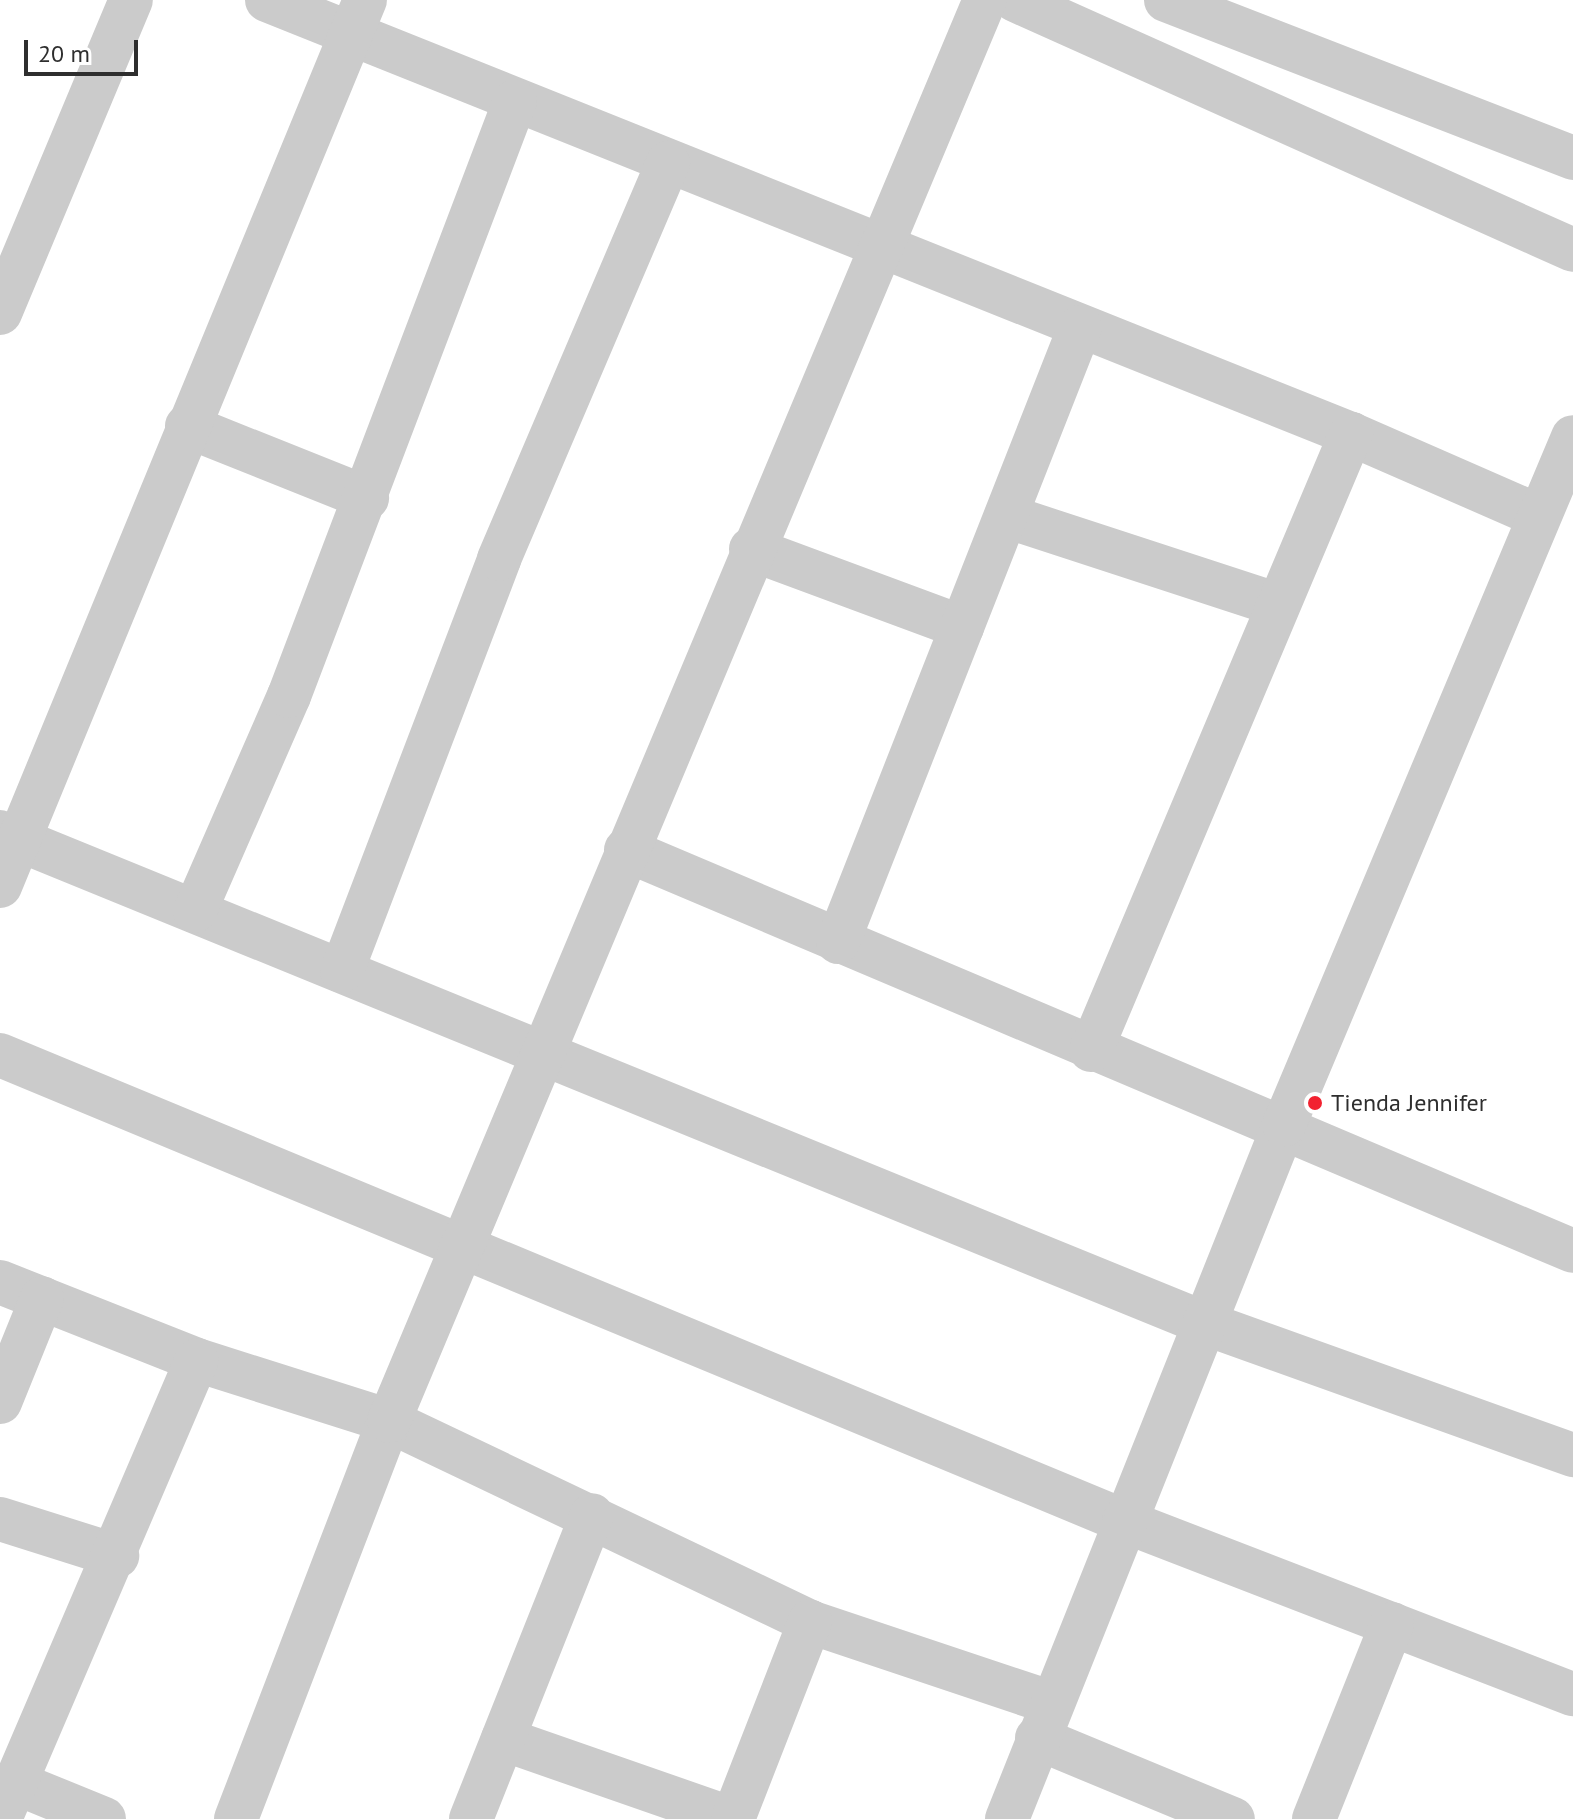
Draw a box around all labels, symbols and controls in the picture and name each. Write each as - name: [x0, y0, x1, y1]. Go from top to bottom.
- scale bar: [28, 24, 142, 74]
- text: 20 m: [38, 38, 90, 69]
- place label: Tienda Jennifer: [1331, 1089, 1487, 1117]
- marker: Tienda Jennifer: [1306, 1094, 1324, 1112]

